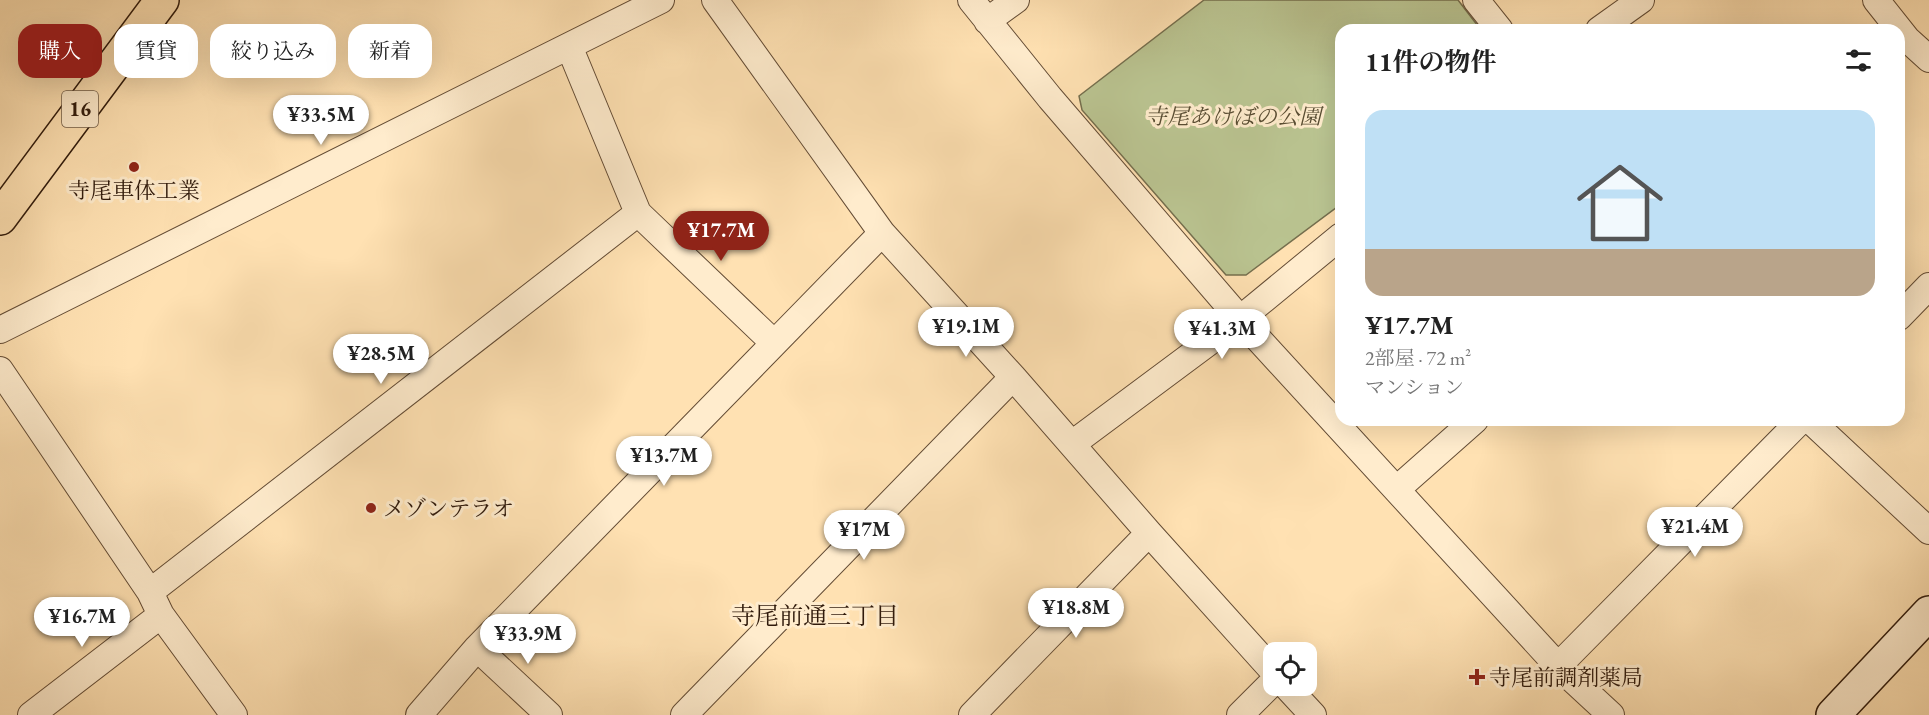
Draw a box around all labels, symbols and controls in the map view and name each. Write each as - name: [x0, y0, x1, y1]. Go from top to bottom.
- chip: 購入: [18, 24, 102, 78]
- chip: 賃貸: [114, 24, 198, 78]
- chip: 絞り込み: [210, 24, 336, 78]
- chip: 新着: [348, 24, 432, 78]
- icon: filters: [1842, 44, 1875, 77]
- text: 11件の物件: [1365, 45, 1497, 79]
- road number: 16: [62, 91, 98, 127]
- pin: ¥33.5M: [272, 95, 370, 146]
- text: ¥33.5M: [287, 101, 355, 127]
- park label: 寺尾あけぼの公園: [1145, 102, 1324, 131]
- icon: home: [1566, 149, 1674, 257]
- marker: 寺尾車体工業: [127, 160, 141, 174]
- place label: 寺尾車体工業: [68, 176, 200, 205]
- pin: ¥17.7M: [672, 211, 770, 262]
- text: ¥17.7M: [687, 217, 755, 243]
- pin: ¥19.1M: [917, 307, 1015, 358]
- text: ¥17.7M: [1365, 308, 1454, 342]
- pin: ¥41.3M: [1173, 309, 1271, 360]
- text: ¥19.1M: [932, 313, 1000, 339]
- text: ¥41.3M: [1188, 315, 1256, 341]
- pin: ¥28.5M: [332, 334, 430, 385]
- text: ¥28.5M: [347, 340, 415, 366]
- text: 2部屋 · 72 m²: [1365, 345, 1471, 371]
- text: マンション: [1365, 374, 1464, 400]
- pin: ¥13.7M: [615, 436, 713, 487]
- text: ¥13.7M: [630, 442, 698, 468]
- place label: メゾンテラオ: [383, 494, 514, 523]
- marker: メゾンテラオ: [364, 501, 378, 515]
- pin: ¥21.4M: [1646, 507, 1744, 558]
- pin: ¥17M: [828, 510, 900, 561]
- text: ¥21.4M: [1661, 513, 1729, 539]
- text: ¥17M: [838, 516, 890, 542]
- pin: ¥18.8M: [1027, 588, 1125, 639]
- text: ¥18.8M: [1042, 594, 1110, 620]
- pin: ¥16.7M: [33, 597, 131, 648]
- district label: 寺尾前通三丁目: [731, 600, 899, 631]
- text: ¥16.7M: [48, 603, 116, 629]
- pin: ¥33.9M: [479, 614, 577, 665]
- text: ¥33.9M: [494, 620, 562, 646]
- map controls: [1263, 642, 1317, 696]
- button: locate: [1263, 642, 1317, 696]
- place label: 寺尾前調剤薬局: [1489, 663, 1643, 692]
- marker: 寺尾前調剤薬局: [1470, 670, 1484, 684]

